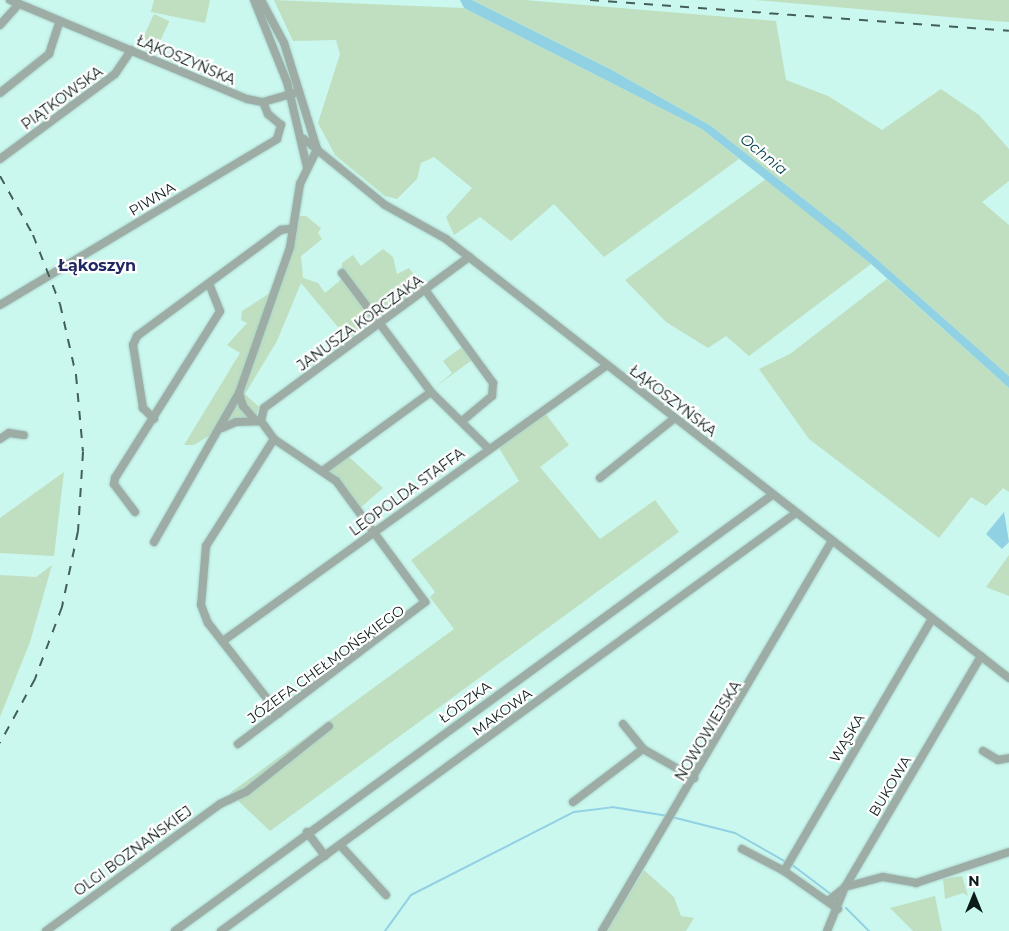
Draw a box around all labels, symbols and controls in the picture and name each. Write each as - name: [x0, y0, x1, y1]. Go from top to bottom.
- street label: ŁĄKOSZYŃSKA: [134, 32, 238, 88]
- street label: PIĄTKOWSKA: [18, 63, 106, 133]
- water label: Ochnia: [737, 130, 791, 178]
- street label: PIWNA: [126, 179, 178, 219]
- district label: Łąkoszyn: [58, 256, 136, 276]
- street label: JANUSZA KORCZAKA: [294, 272, 426, 374]
- street label: ŁĄKOSZYŃSKA: [626, 362, 720, 440]
- street label: LEOPOLDA STAFFA: [346, 445, 468, 539]
- street label: JÓZEFA CHEŁMOŃSKIEGO: [244, 602, 408, 726]
- street label: ŁÓDZKA: [436, 678, 494, 726]
- street label: NOWOWIEJSKA: [672, 678, 744, 784]
- street label: MAKOWA: [469, 685, 535, 739]
- street label: WĄSKA: [826, 711, 868, 765]
- street label: BUKOWA: [865, 753, 915, 819]
- street label: OLGI BOZNAŃSKIEJ: [71, 803, 195, 899]
- north arrow: [949, 871, 999, 921]
- text: N: [968, 872, 980, 890]

